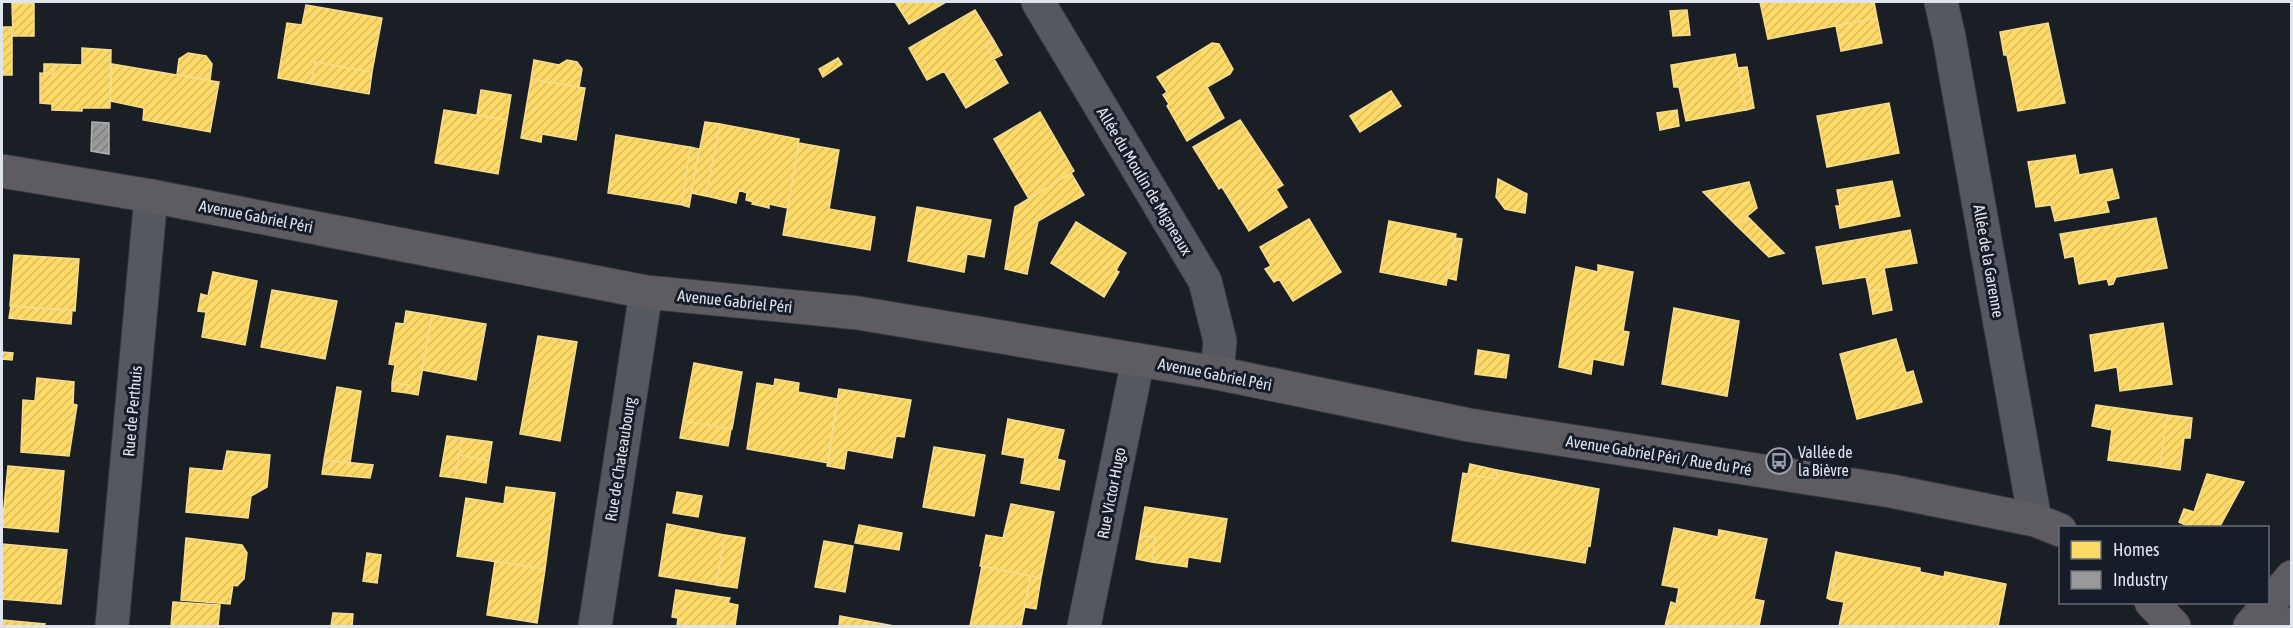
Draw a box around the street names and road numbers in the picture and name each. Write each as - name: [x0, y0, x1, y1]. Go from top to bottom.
- street label: Allée du Moulin de Migneaux: [1093, 104, 1197, 259]
- street label: Avenue Gabriel Péri: [198, 196, 314, 236]
- street label: Allée de la Garenne: [1970, 203, 2008, 319]
- street label: Avenue Gabriel Péri: [677, 286, 793, 316]
- street label: Avenue Gabriel Péri: [1157, 354, 1273, 394]
- street label: Rue de Perthuis: [119, 364, 145, 457]
- street label: Rue de Chateaubourg: [601, 396, 640, 523]
- street label: Avenue Gabriel Péri / Rue du Pré: [1565, 431, 1753, 479]
- street label: Rue Victor Hugo: [1093, 446, 1130, 540]

